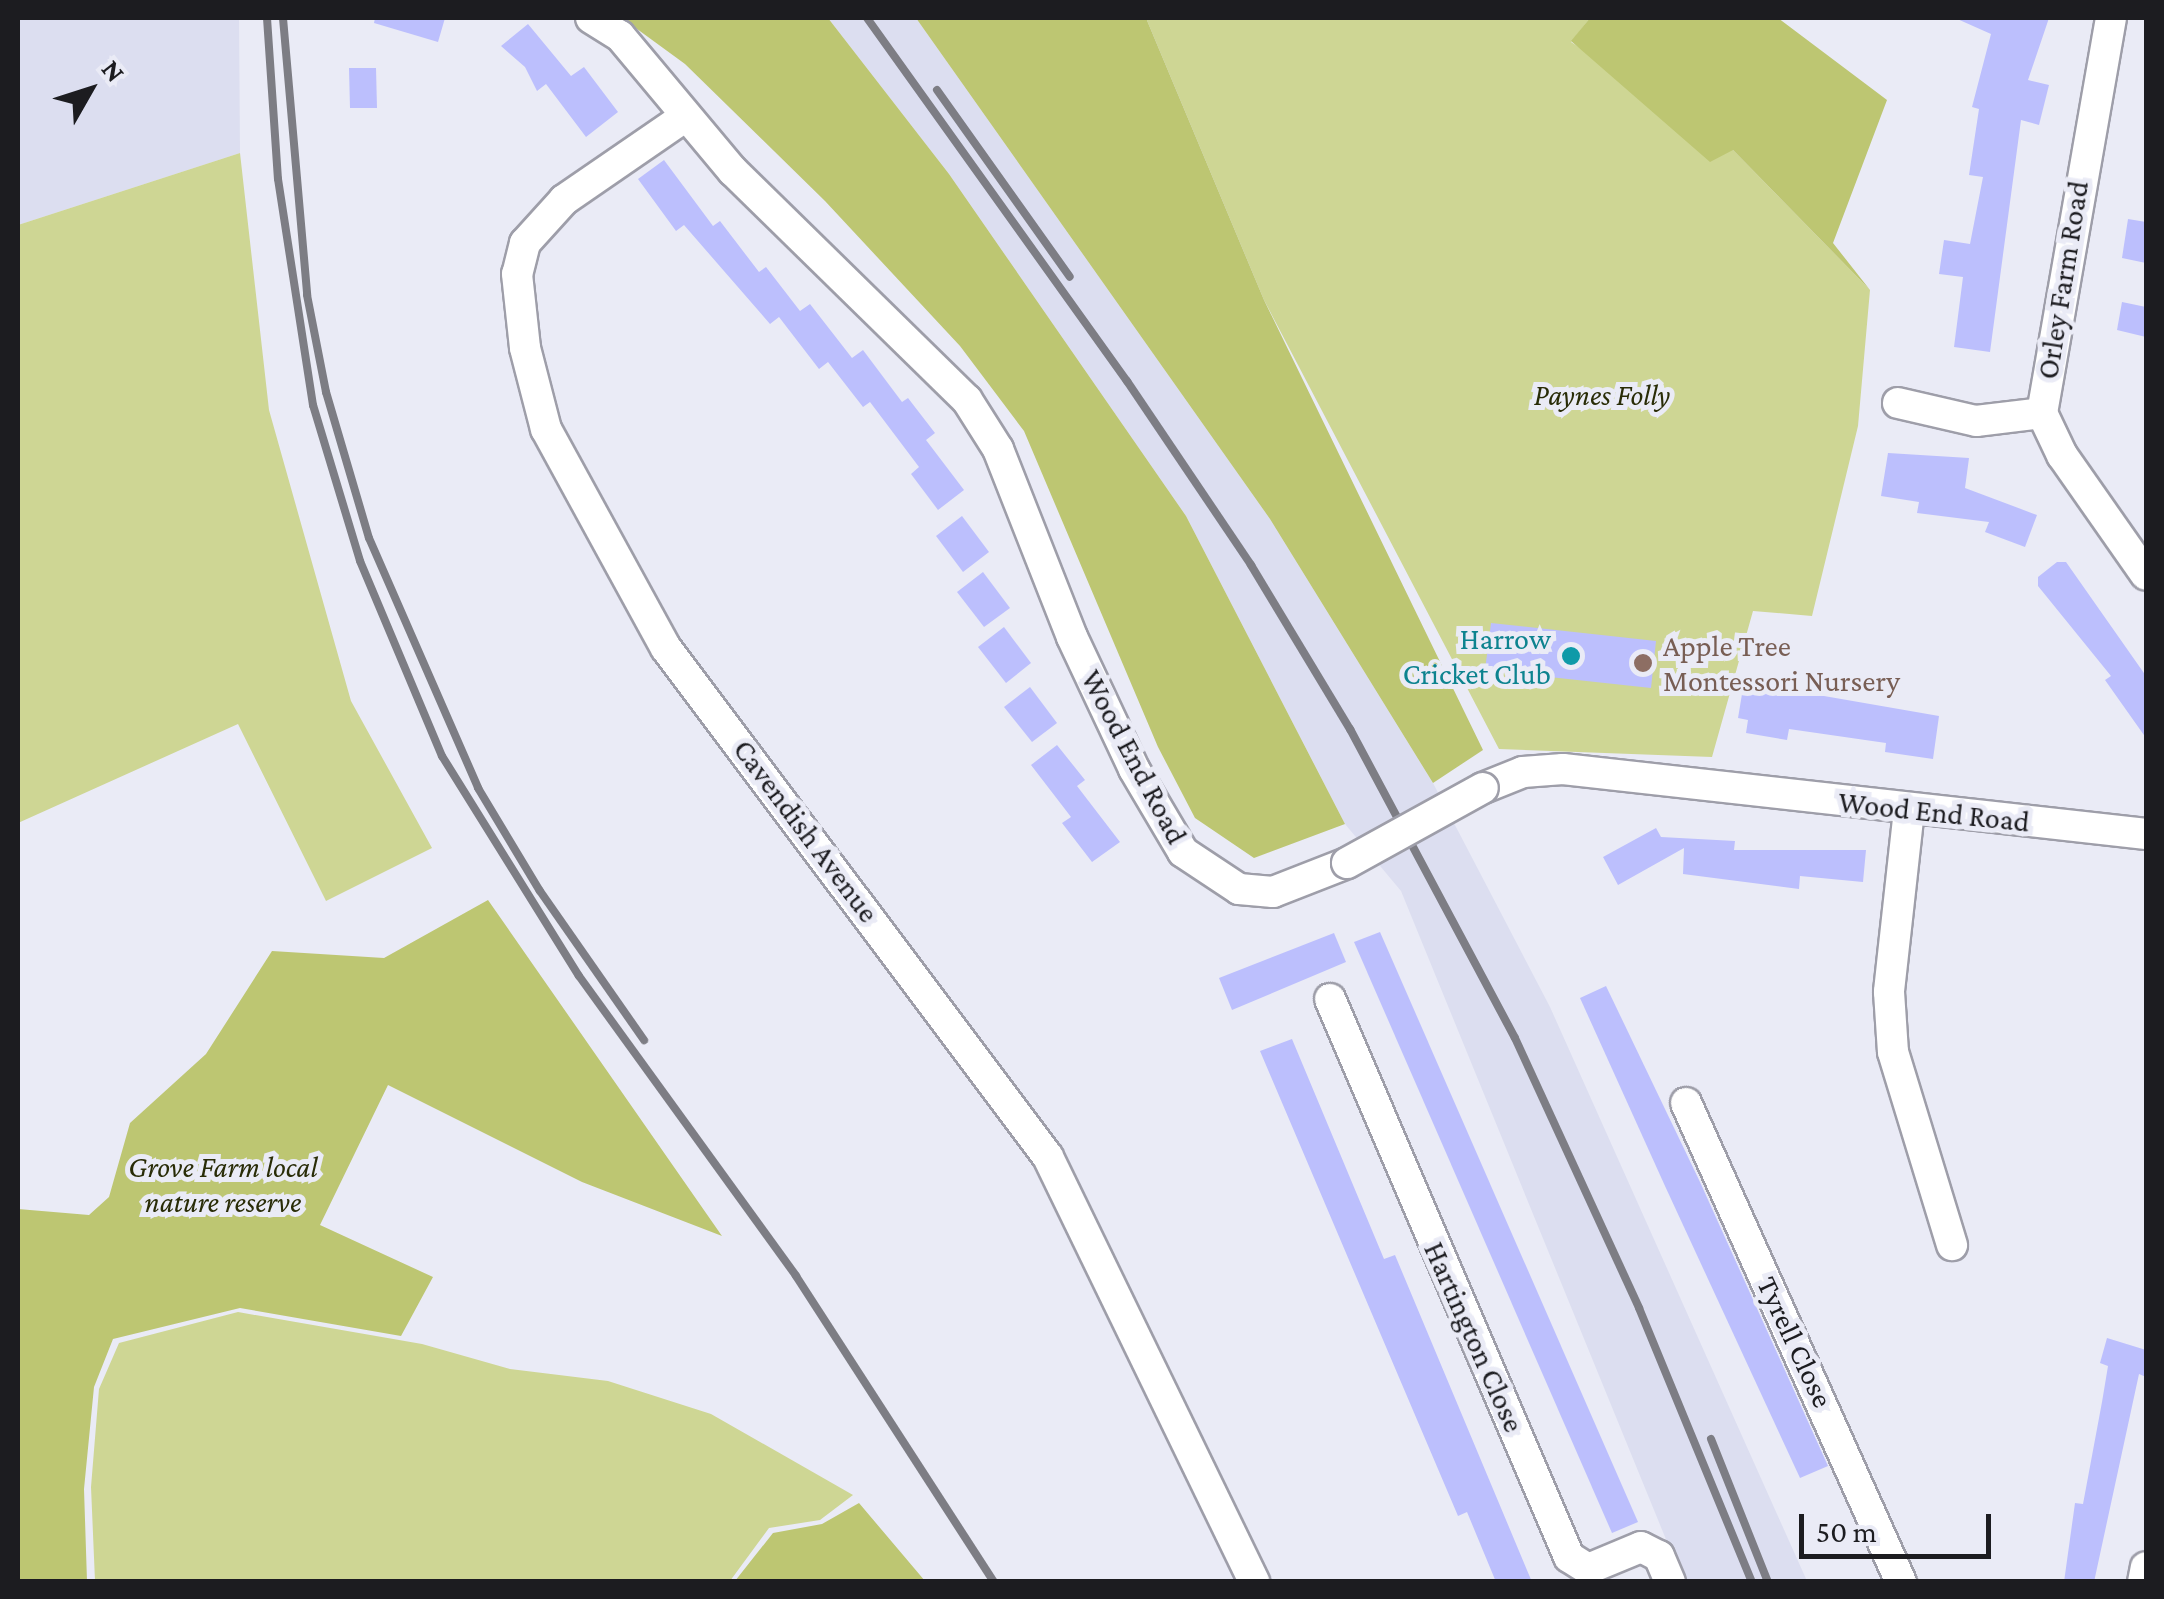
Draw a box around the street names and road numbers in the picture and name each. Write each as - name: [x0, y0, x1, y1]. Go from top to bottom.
- street label: Orley Farm Road: [2030, 178, 2096, 382]
- street label: Wood End Road: [1073, 664, 1195, 850]
- street label: Cavendish Avenue: [726, 732, 886, 930]
- street label: Wood End Road: [1837, 784, 2031, 840]
- street label: Hartington Close: [1416, 1236, 1532, 1438]
- street label: Tyrell Close: [1749, 1271, 1841, 1413]

